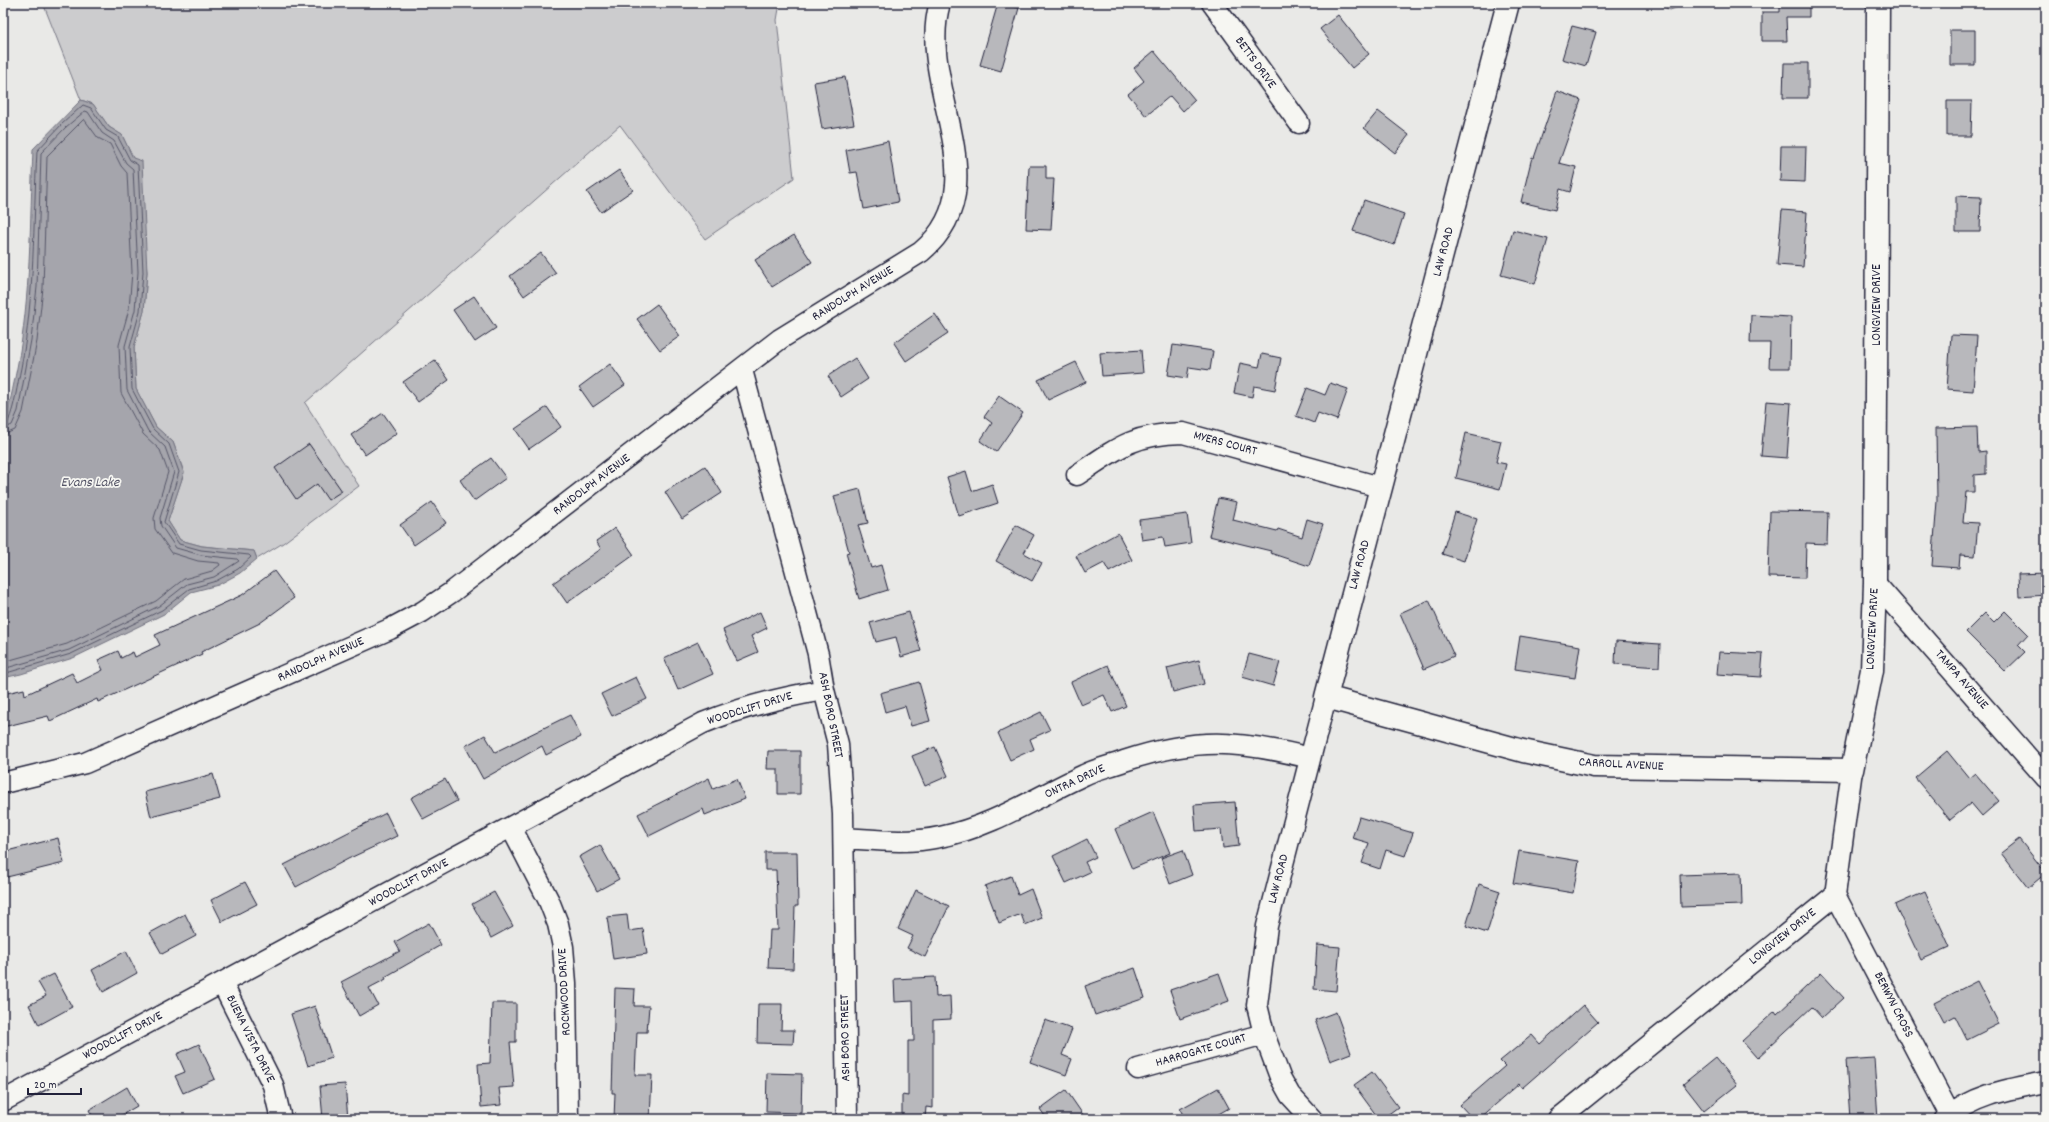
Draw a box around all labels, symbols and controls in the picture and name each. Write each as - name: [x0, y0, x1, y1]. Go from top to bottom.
- street label: BETTS DRIVE: [1230, 33, 1280, 93]
- street label: LAW ROAD: [1428, 225, 1460, 279]
- street label: RANDOLPH AVENUE: [809, 261, 897, 327]
- street label: LONGVIEW DRIVE: [1868, 264, 1887, 346]
- street label: MYERS COURT: [1191, 426, 1259, 462]
- street label: RANDOLPH AVENUE: [549, 449, 635, 520]
- water label: Evans Lake: [61, 473, 120, 493]
- street label: LAW ROAD: [1344, 538, 1376, 592]
- street label: LONGVIEW DRIVE: [1861, 588, 1885, 670]
- street label: RANDOLPH AVENUE: [275, 632, 367, 688]
- street label: TAMPA AVENUE: [1930, 646, 1992, 714]
- street label: ASH BORO STREET: [812, 670, 848, 760]
- street label: WOODCLIFT DRIVE: [705, 687, 795, 731]
- street label: CARROLL AVENUE: [1578, 753, 1664, 777]
- street label: ONTRA DRIVE: [1042, 760, 1108, 804]
- street label: LAW ROAD: [1264, 852, 1294, 906]
- street label: WOODCLIFT DRIVE: [366, 854, 452, 912]
- street label: LONGVIEW DRIVE: [1745, 904, 1821, 970]
- street label: ROCKWOOD DRIVE: [553, 948, 577, 1036]
- street label: BERWYN CROSS: [1868, 969, 1918, 1041]
- street label: BUENA VISTA DRIVE: [221, 992, 279, 1086]
- street label: ASH BORO STREET: [836, 994, 856, 1082]
- street label: WOODCLIFT DRIVE: [80, 1007, 166, 1065]
- street label: HARROGATE COURT: [1154, 1029, 1248, 1073]
- scale bar: [28, 1070, 81, 1096]
- text: 20 m: [34, 1077, 57, 1094]

